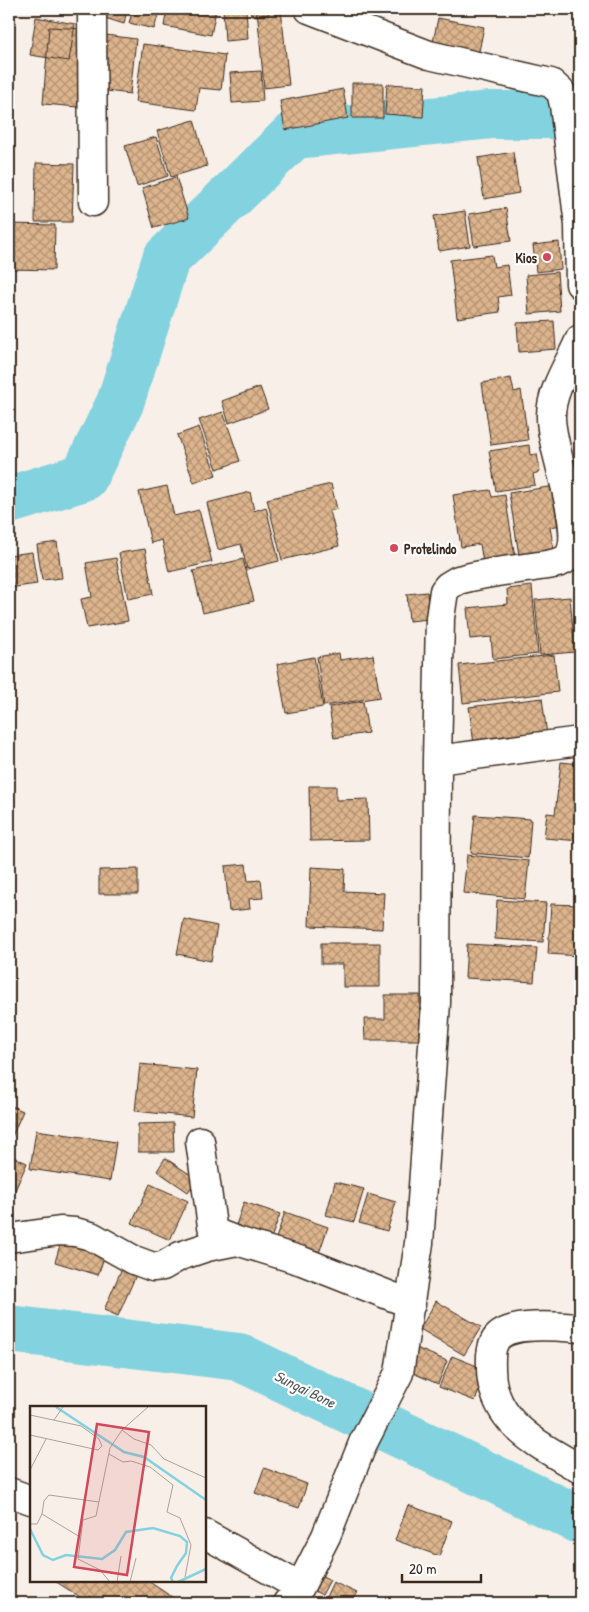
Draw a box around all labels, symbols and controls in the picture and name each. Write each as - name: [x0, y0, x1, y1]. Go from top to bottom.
- place label: Kios: [516, 248, 538, 267]
- marker: Kios: [541, 251, 553, 263]
- place label: Protelindo: [404, 539, 457, 558]
- marker: Protelindo: [388, 542, 400, 554]
- water label: Sungai Bone: [271, 1365, 340, 1413]
- inset map: [30, 1406, 206, 1582]
- scale bar: [402, 1552, 480, 1584]
- text: 20 m: [409, 1558, 436, 1579]

